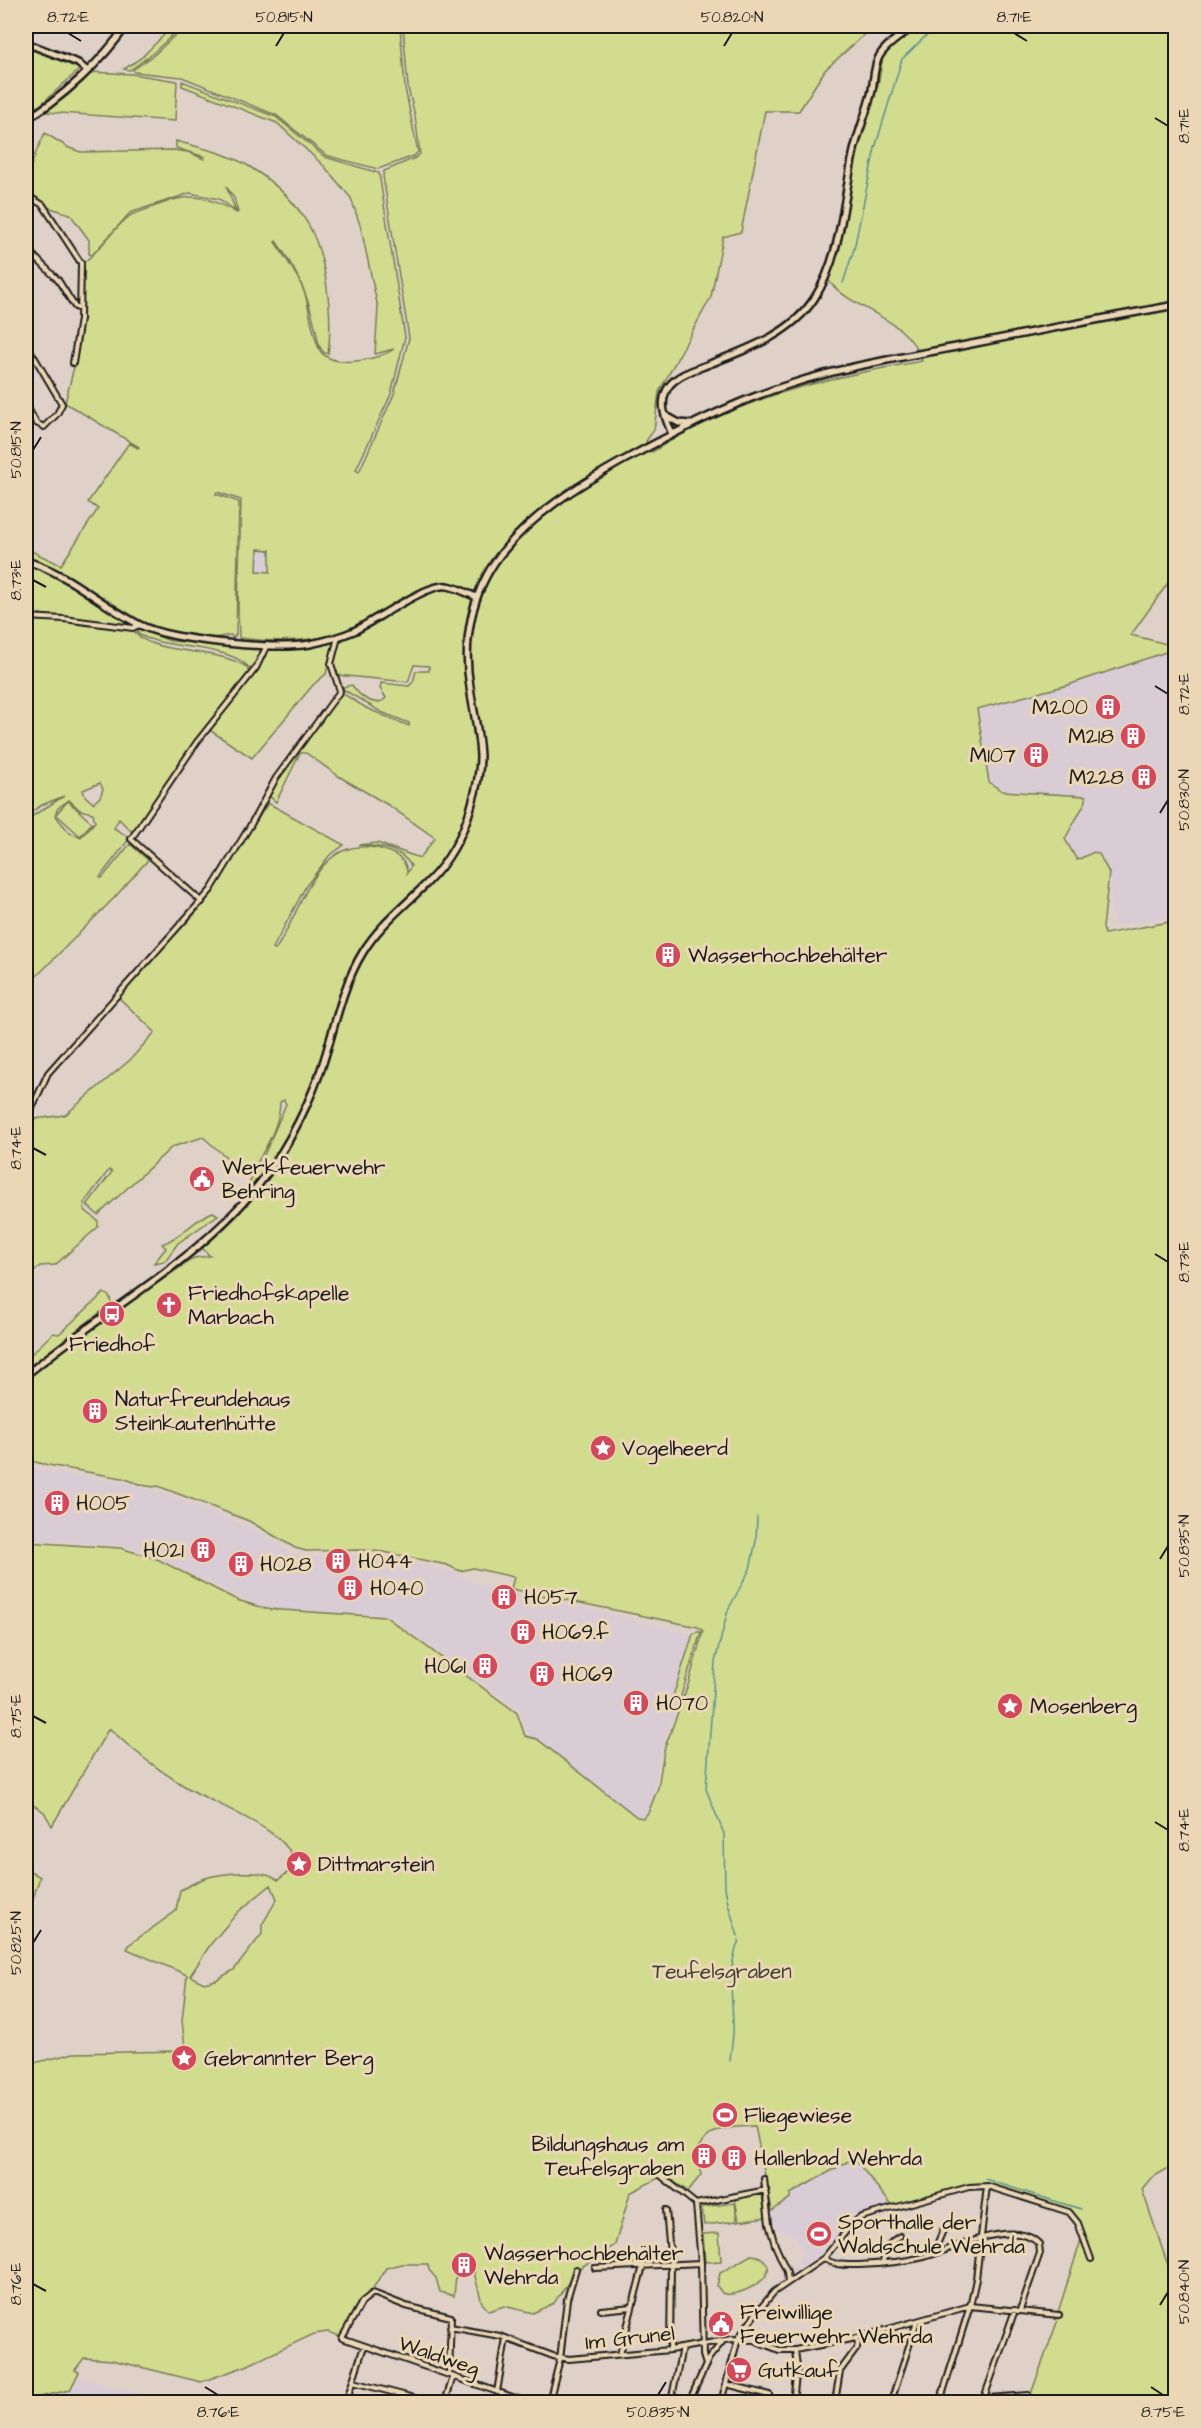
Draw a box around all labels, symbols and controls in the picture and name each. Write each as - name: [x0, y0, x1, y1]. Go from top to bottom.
- text: 8.72°E: [47, 7, 89, 28]
- text: 50.815°N: [255, 7, 313, 28]
- text: 50.820°N: [701, 7, 763, 28]
- text: 8.71°E: [996, 7, 1032, 28]
- text: 8.71°E: [1174, 108, 1195, 144]
- text: 50.815°N: [6, 421, 27, 479]
- text: 8.73°E: [6, 559, 27, 600]
- text: 8.72°E: [1174, 673, 1195, 715]
- building icon: M200: [1093, 692, 1123, 722]
- place label: M200: [1032, 693, 1088, 722]
- building icon: M218: [1118, 721, 1148, 751]
- place label: M218: [1068, 722, 1114, 751]
- building icon: M107: [1021, 740, 1051, 770]
- place label: M107: [970, 741, 1016, 770]
- building icon: M228: [1129, 762, 1159, 792]
- place label: M228: [1069, 763, 1124, 792]
- text: 50.830°N: [1174, 769, 1195, 831]
- building icon: Wasserhochbehälter: [653, 940, 683, 970]
- place label: Wasserhochbehälter: [688, 941, 888, 970]
- text: 8.74°E: [6, 1126, 27, 1170]
- place label: Werkfeuerwehr Behring: [222, 1153, 386, 1208]
- public building icon: Werkfeuerwehr Behring: [187, 1164, 217, 1194]
- text: 8.73°E: [1174, 1241, 1195, 1282]
- place label: Friedhofskapelle Marbach: [188, 1279, 349, 1332]
- church icon: Friedhofskapelle Marbach: [154, 1290, 184, 1320]
- bus stop icon: Friedhof: [97, 1299, 127, 1329]
- place label: Friedhof: [69, 1330, 156, 1359]
- place label: Naturfreundehaus Steinkautenhütte: [115, 1385, 291, 1438]
- building icon: Naturfreundehaus Steinkautenhütte: [80, 1396, 110, 1426]
- place icon: Vogelheerd: [588, 1433, 618, 1463]
- place label: Vogelheerd: [622, 1434, 728, 1465]
- building icon: H005: [42, 1488, 72, 1518]
- place label: H005: [76, 1489, 130, 1518]
- text: 50.835°N: [1174, 1515, 1195, 1577]
- building icon: H021: [188, 1535, 218, 1565]
- place label: H021: [143, 1536, 184, 1565]
- building icon: H044: [323, 1546, 353, 1576]
- place label: H044: [358, 1547, 413, 1576]
- building icon: H028: [226, 1549, 256, 1579]
- place label: H028: [260, 1550, 312, 1579]
- building icon: H040: [335, 1573, 365, 1603]
- place label: H040: [370, 1574, 424, 1603]
- building icon: H057: [489, 1582, 519, 1612]
- place label: H057: [524, 1583, 578, 1612]
- building icon: H069.f: [508, 1617, 538, 1647]
- place label: H069.f: [542, 1618, 609, 1647]
- building icon: H061: [470, 1651, 500, 1681]
- place label: H061: [424, 1652, 466, 1681]
- building icon: H069: [527, 1659, 557, 1689]
- place label: H069: [562, 1660, 613, 1689]
- building icon: H070: [621, 1688, 651, 1718]
- place label: H070: [656, 1689, 708, 1718]
- place icon: Mosenberg: [995, 1691, 1025, 1721]
- place label: Mosenberg: [1030, 1692, 1137, 1723]
- text: 8.75°E: [6, 1694, 27, 1738]
- text: 8.74°E: [1174, 1808, 1195, 1852]
- place icon: Dittmarstein: [284, 1849, 314, 1879]
- place label: Dittmarstein: [318, 1850, 434, 1879]
- text: 50.825°N: [6, 1911, 27, 1975]
- park label: Teufelsgraben: [652, 1957, 792, 1988]
- place icon: Gebrannter Berg: [169, 2043, 199, 2073]
- place label: Gebrannter Berg: [204, 2044, 374, 2075]
- sports icon: Fliegewiese: [710, 2100, 740, 2130]
- place label: Fliegewiese: [744, 2101, 852, 2132]
- place label: Bildungshaus am Teufelsgraben: [532, 2130, 685, 2185]
- building icon: Bildungshaus am Teufelsgraben: [689, 2141, 719, 2171]
- building icon: Hallenbad Wehrda: [719, 2143, 749, 2173]
- place label: Hallenbad Wehrda: [754, 2144, 922, 2173]
- place label: Sporthalle der Waldschule Wehrda: [838, 2208, 1025, 2261]
- sports icon: Sporthalle der Waldschule Wehrda: [804, 2219, 834, 2249]
- place label: Wasserhochbehälter Wehrda: [484, 2239, 684, 2292]
- building icon: Wasserhochbehälter Wehrda: [449, 2250, 479, 2280]
- text: 50.840°N: [1174, 2260, 1195, 2324]
- text: 8.76°E: [6, 2263, 27, 2305]
- place label: Freiwillige Feuerwehr Wehrda: [740, 2298, 933, 2351]
- public building icon: Freiwillige Feuerwehr Wehrda: [706, 2309, 736, 2339]
- street label: Im Grunel: [584, 2319, 676, 2357]
- street label: Waldweg: [394, 2329, 483, 2385]
- supermarket icon: Gutkauf: [724, 2355, 754, 2385]
- place label: Gutkauf: [758, 2356, 839, 2385]
- text: 8.76°E: [197, 2402, 239, 2423]
- text: 50.835°N: [627, 2402, 689, 2423]
- text: 8.75°E: [1141, 2402, 1185, 2423]

